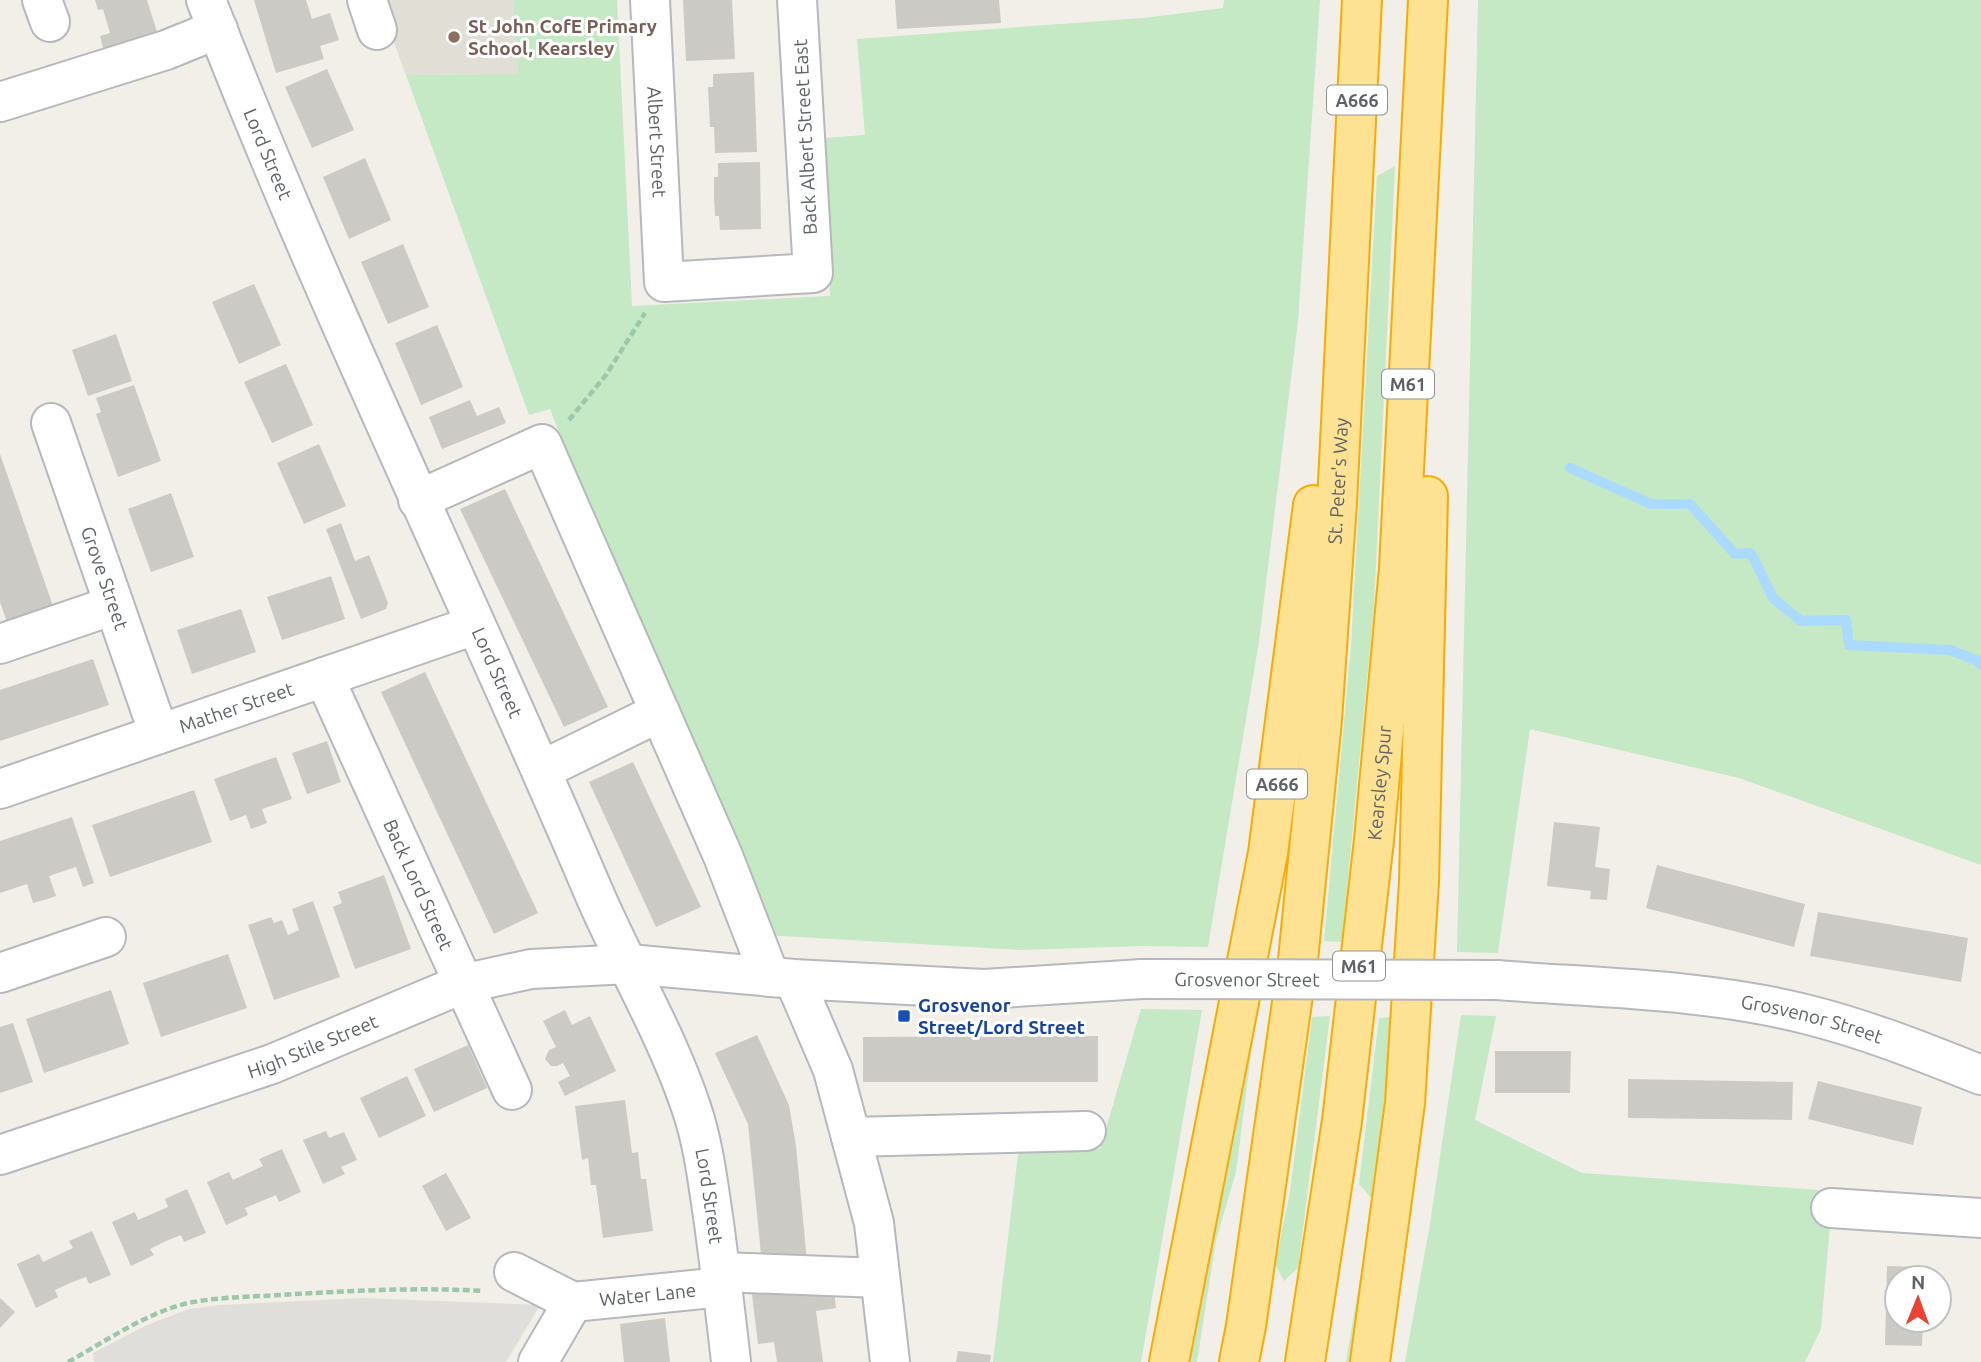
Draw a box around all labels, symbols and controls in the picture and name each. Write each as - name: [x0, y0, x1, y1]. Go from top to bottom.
- place label: St John CofE Primary School, Kearsley: [468, 15, 657, 59]
- marker: St John CofE Primary School, Kearsley: [446, 29, 462, 45]
- street label: Back Albert Street East: [789, 38, 821, 235]
- street label: Albert Street: [643, 86, 671, 198]
- road number: A666: [1327, 86, 1387, 114]
- street label: Lord Street: [239, 105, 297, 203]
- road number: M61: [1382, 370, 1434, 398]
- street label: St. Peter's Way: [1323, 417, 1352, 545]
- street label: Grove Street: [77, 523, 133, 633]
- street label: Lord Street: [468, 624, 527, 722]
- street label: Mather Street: [176, 677, 297, 737]
- street label: Kearsley Spur: [1363, 724, 1395, 841]
- road number: A666: [1247, 770, 1307, 798]
- street label: Back Lord Street: [379, 816, 458, 954]
- road number: M61: [1333, 951, 1385, 981]
- street label: Grosvenor Street: [1174, 968, 1320, 991]
- street label: Grosvenor Street: [1739, 990, 1886, 1048]
- place label: Grosvenor Street/Lord Street: [918, 994, 1085, 1038]
- marker: Grosvenor Street/Lord Street: [896, 1008, 912, 1024]
- street label: High Stile Street: [244, 1010, 382, 1082]
- street label: Lord Street: [691, 1146, 728, 1246]
- north arrow: [1883, 1264, 1953, 1334]
- text: N: [1911, 1271, 1926, 1293]
- street label: Water Lane: [598, 1279, 697, 1310]

